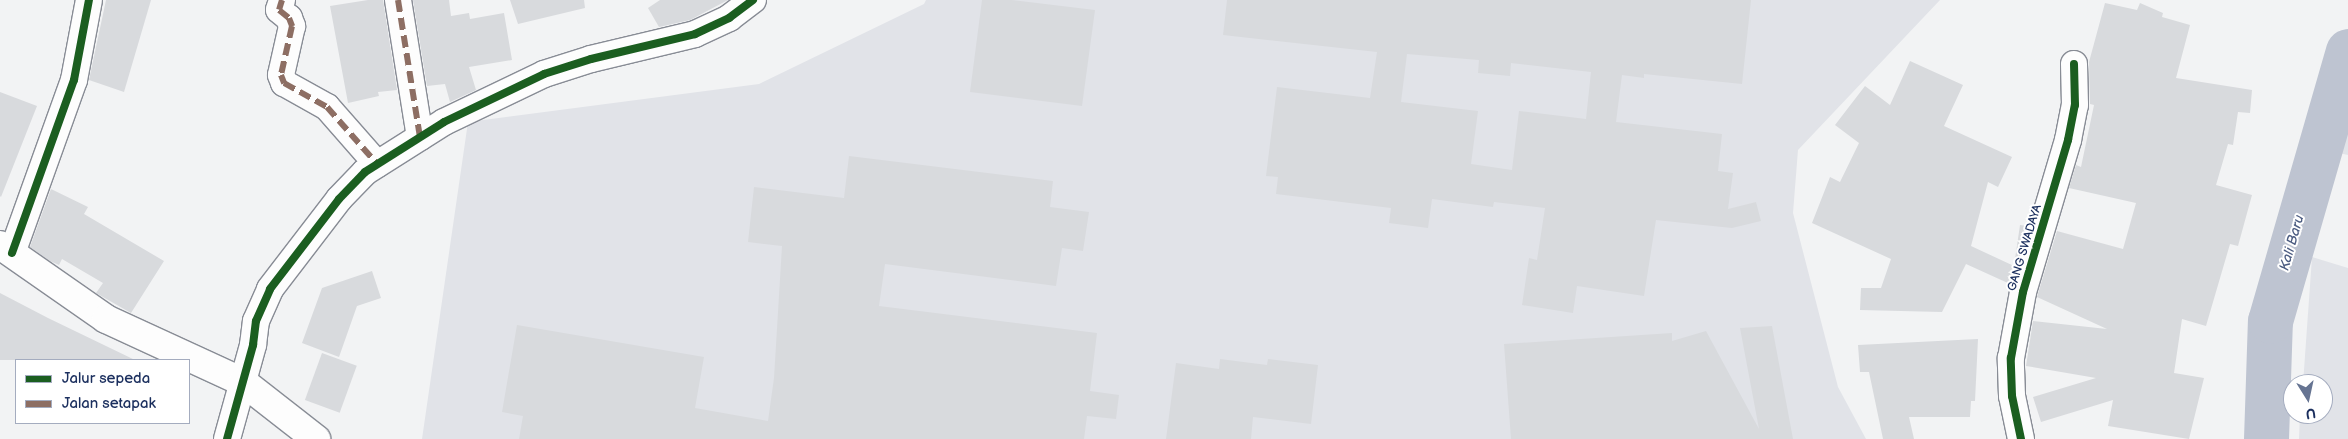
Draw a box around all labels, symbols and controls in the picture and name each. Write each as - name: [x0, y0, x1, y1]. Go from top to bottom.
- street label: GANG SWADAYA: [2005, 203, 2045, 293]
- water label: Kali Baru: [2276, 213, 2308, 273]
- legend: [15, 359, 190, 424]
- text: Jalur sepeda: [62, 369, 150, 388]
- north arrow: [2283, 374, 2333, 424]
- text: Jalan setapak: [62, 394, 156, 413]
- text: U: [2304, 404, 2317, 423]

